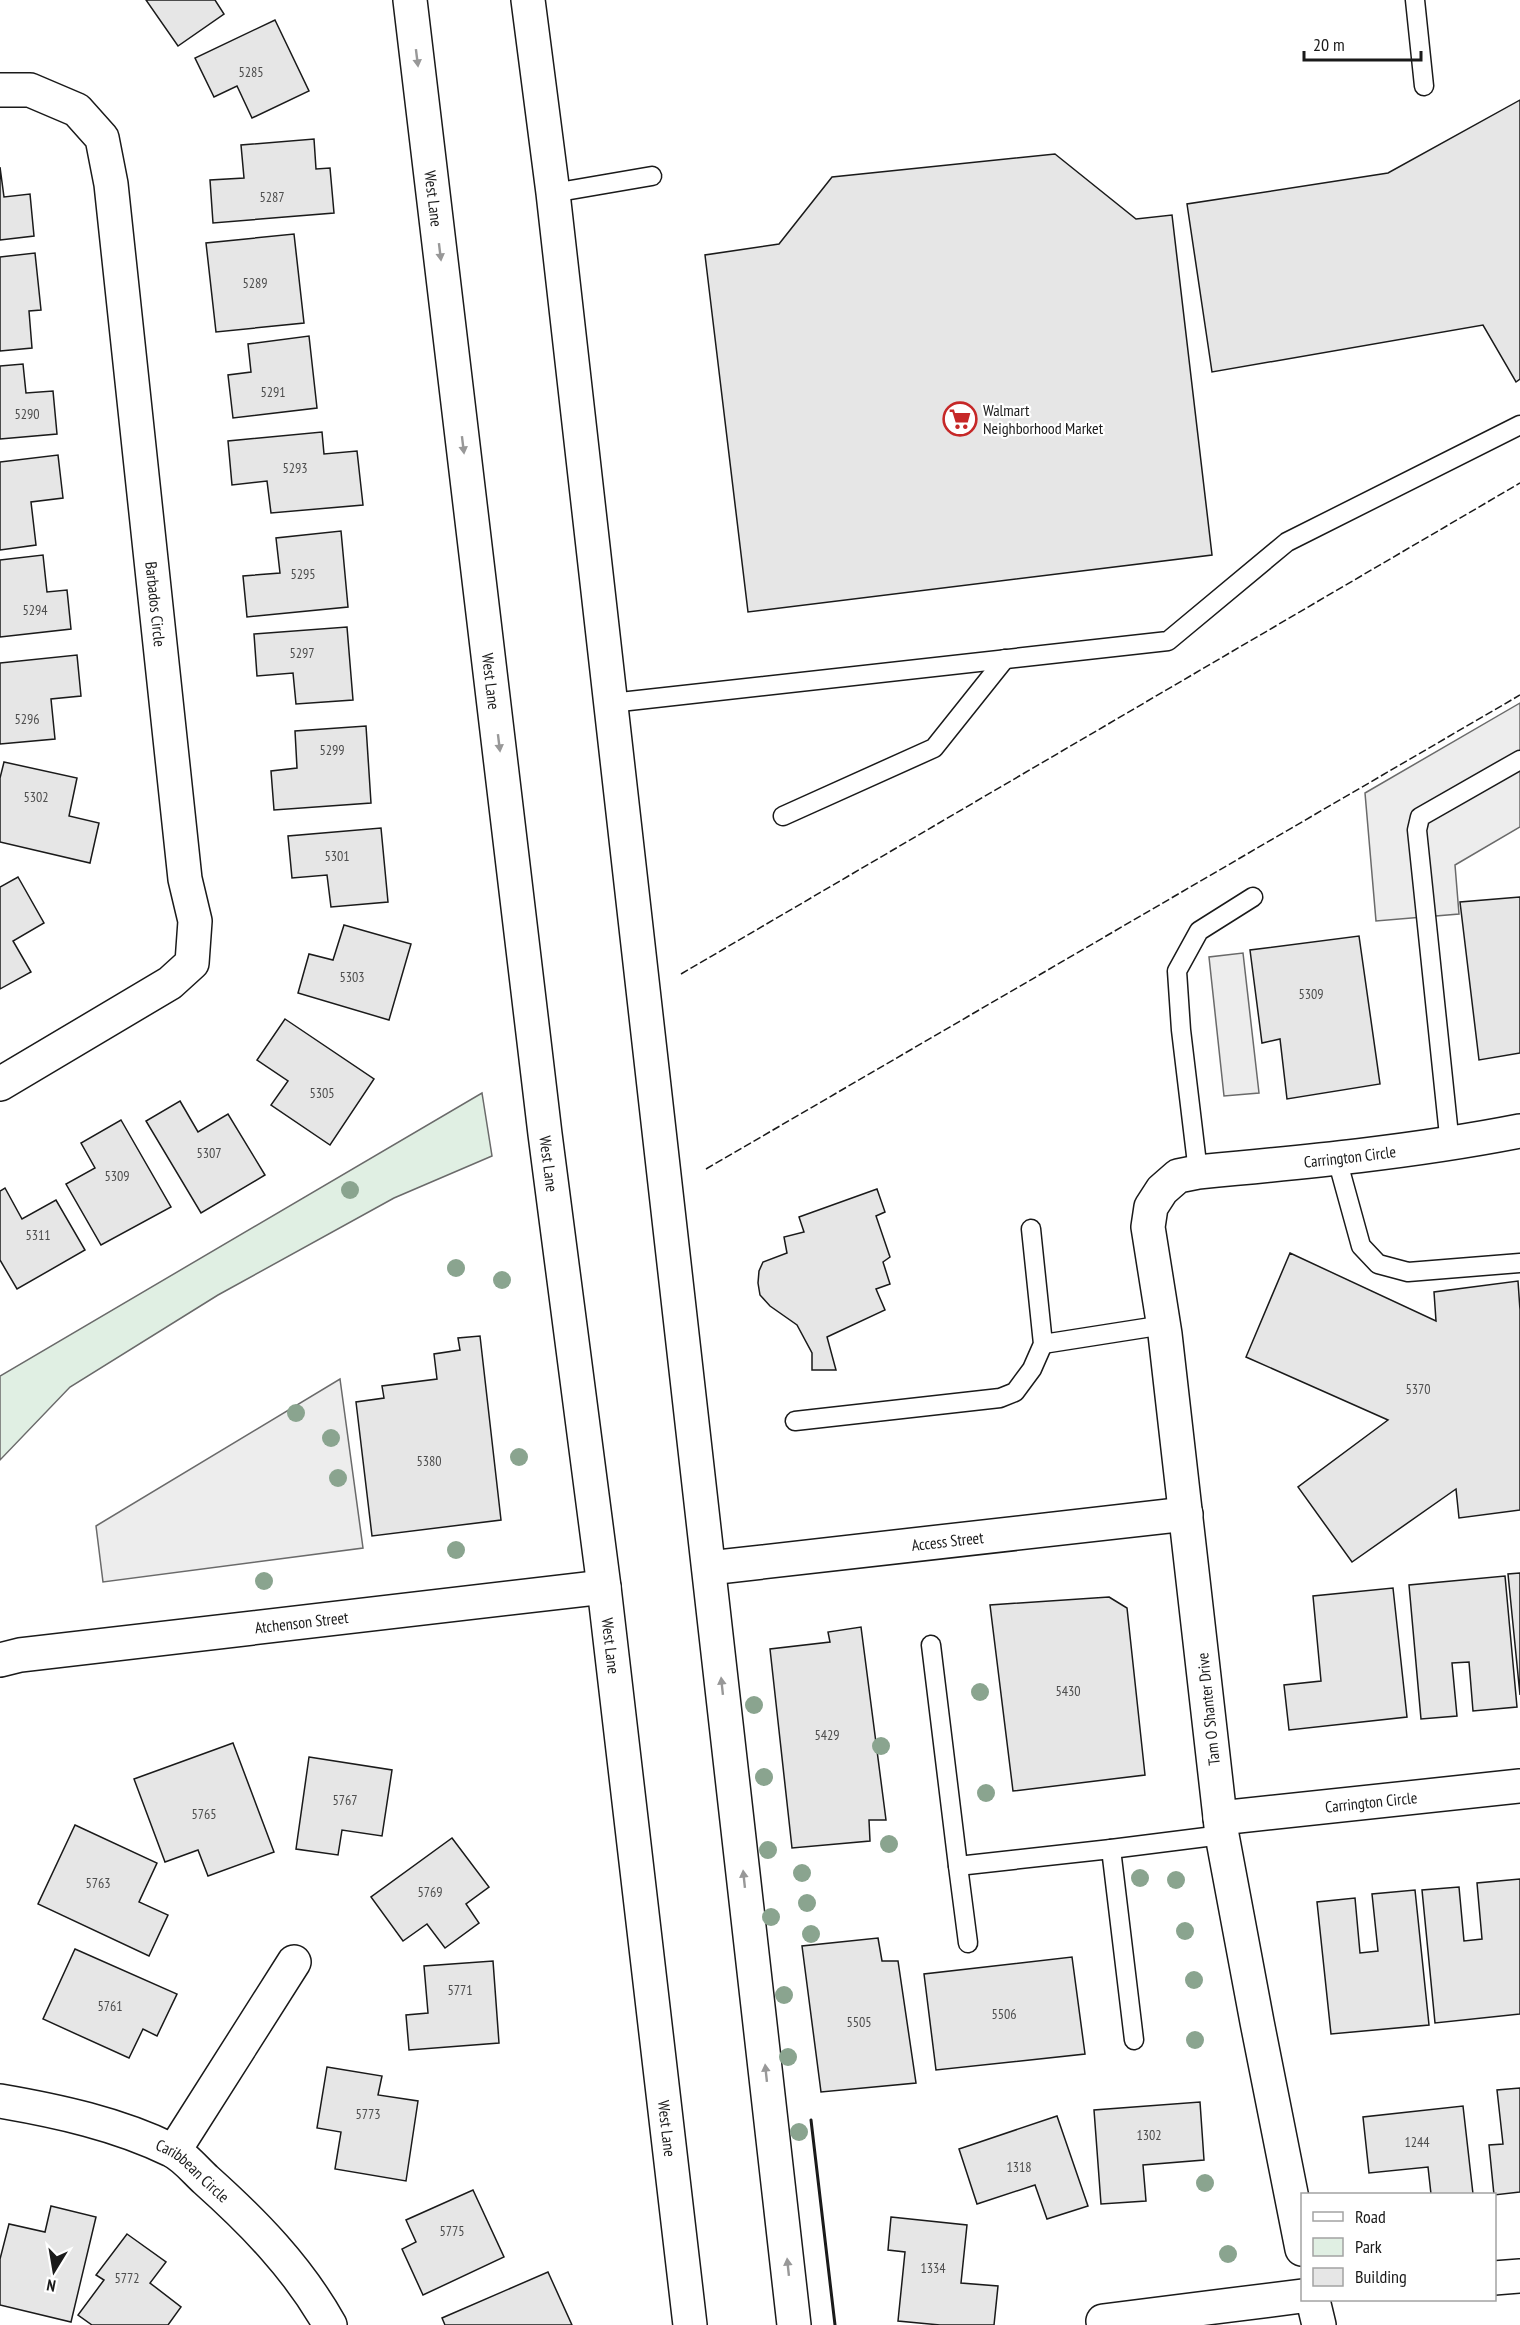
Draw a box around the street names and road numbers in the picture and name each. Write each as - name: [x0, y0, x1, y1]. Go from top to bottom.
- street label: West Lane: [420, 169, 447, 228]
- street label: Barbados Circle: [141, 560, 170, 648]
- street label: West Lane: [478, 652, 504, 710]
- street label: West Lane: [535, 1134, 562, 1193]
- street label: Carrington Circle: [1303, 1141, 1397, 1172]
- street label: Access Street: [910, 1527, 985, 1555]
- street label: Atchenson Street: [254, 1607, 350, 1638]
- street label: West Lane: [598, 1617, 624, 1675]
- street label: Tam O Shanter Drive: [1192, 1652, 1224, 1766]
- street label: Carrington Circle: [1324, 1787, 1418, 1817]
- street label: West Lane: [654, 2099, 680, 2158]
- street label: Caribbean Circle: [153, 2134, 234, 2206]

